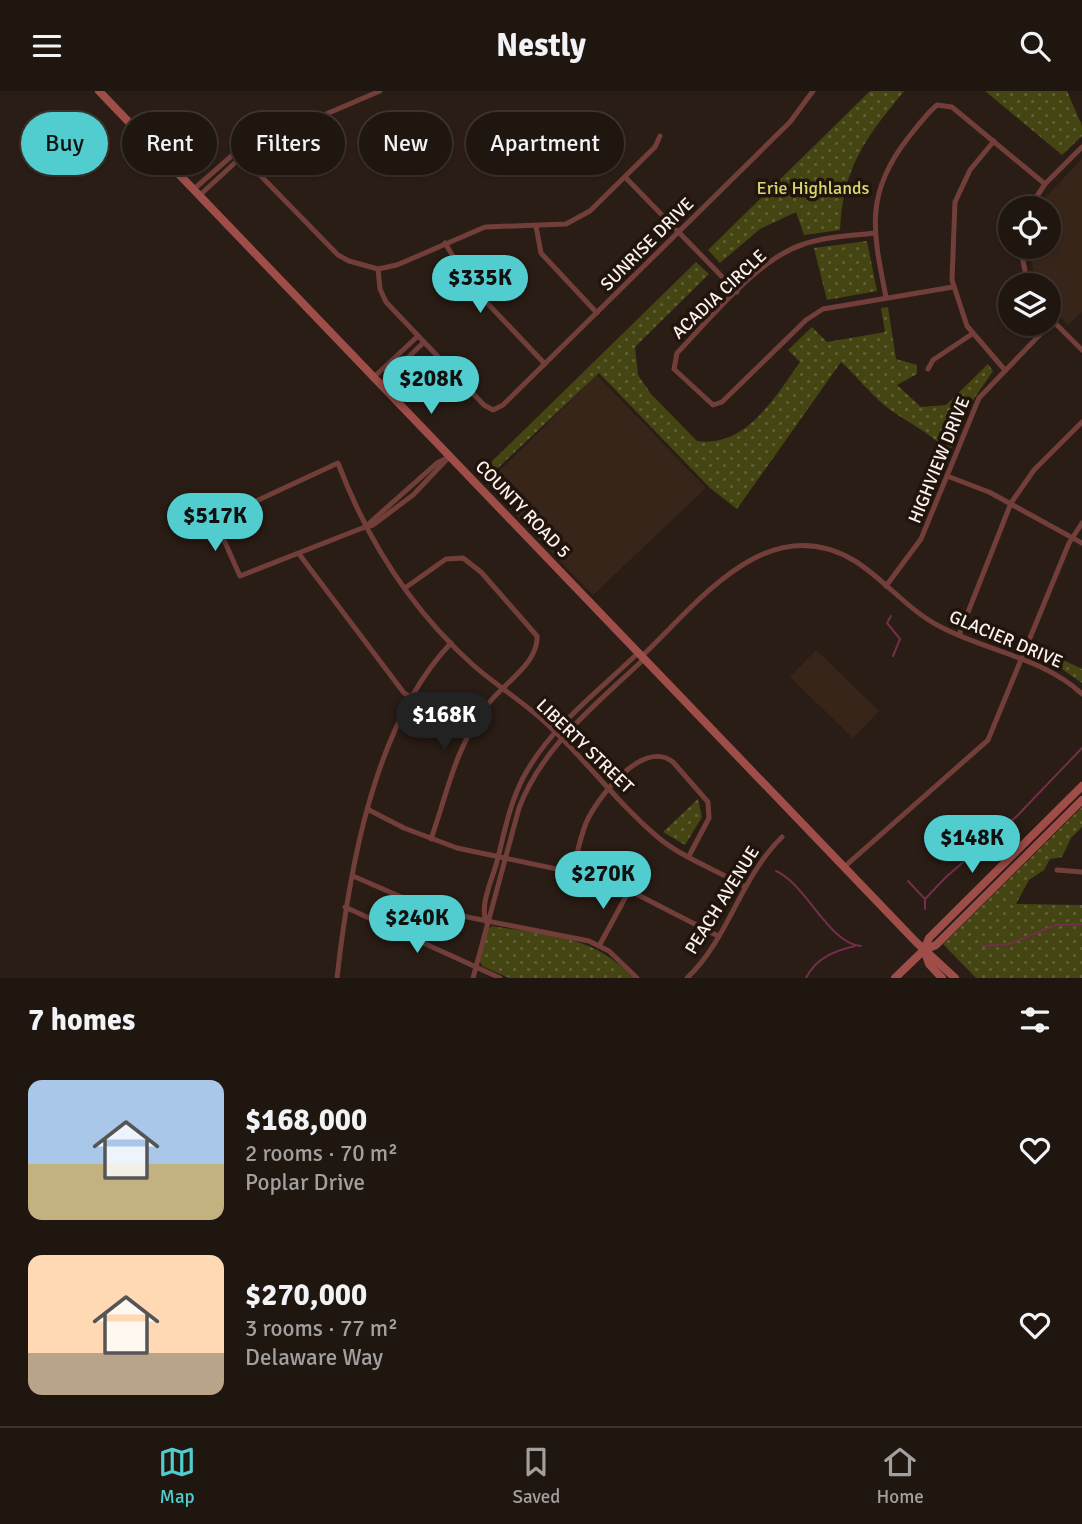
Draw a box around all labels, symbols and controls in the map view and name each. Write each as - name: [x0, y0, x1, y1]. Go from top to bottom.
- text: Nestly: [496, 26, 586, 65]
- icon: menu: [28, 27, 66, 65]
- icon: search: [1016, 27, 1054, 65]
- chip: Buy: [21, 112, 108, 175]
- chip: Rent: [122, 112, 217, 175]
- chip: Filters: [231, 112, 345, 175]
- chip: New: [359, 112, 452, 175]
- chip: Apartment: [466, 112, 624, 175]
- park label: Erie Highlands: [757, 177, 870, 199]
- street label: SUNRISE DRIVE: [596, 193, 698, 295]
- map controls: [998, 196, 1061, 336]
- button: locate: [998, 196, 1061, 259]
- street label: ACADIA CIRCLE: [667, 245, 771, 343]
- pin: $335K: [431, 255, 529, 315]
- text: $335K: [448, 263, 512, 292]
- button: layers: [998, 273, 1061, 336]
- pin: $208K: [382, 357, 480, 416]
- text: $208K: [399, 364, 463, 393]
- street label: HIGHVIEW DRIVE: [904, 394, 974, 526]
- street label: COUNTY ROAD 5: [471, 456, 575, 562]
- pin: $517K: [166, 493, 264, 553]
- text: $517K: [183, 501, 247, 530]
- street label: GLACIER DRIVE: [946, 605, 1066, 673]
- pin: $168K: [395, 693, 493, 752]
- street label: LIBERTY STREET: [532, 694, 638, 798]
- text: $168K: [412, 700, 476, 729]
- pin: $148K: [923, 815, 1021, 875]
- text: $148K: [940, 823, 1004, 852]
- street label: PEACH AVENUE: [680, 842, 764, 958]
- pin: $270K: [554, 851, 652, 911]
- text: $270K: [571, 859, 635, 888]
- pin: $240K: [368, 895, 466, 955]
- text: $240K: [385, 903, 449, 932]
- icon: filters: [1016, 1001, 1054, 1039]
- text: 7 homes: [28, 1002, 135, 1039]
- text: $168,000: [245, 1102, 367, 1139]
- icon: home: [84, 1108, 168, 1192]
- icon: heart: [1016, 1131, 1054, 1169]
- text: 2 rooms · 70 m²: [245, 1139, 398, 1168]
- text: Poplar Drive: [245, 1168, 365, 1197]
- text: $270,000: [245, 1277, 367, 1314]
- icon: home: [84, 1283, 168, 1367]
- icon: heart: [1016, 1306, 1054, 1344]
- text: 3 rooms · 77 m²: [245, 1314, 398, 1343]
- text: Delaware Way: [245, 1343, 383, 1372]
- tab: Map: [158, 1443, 196, 1509]
- tab: Saved: [512, 1443, 560, 1509]
- tab: Home: [877, 1443, 924, 1509]

